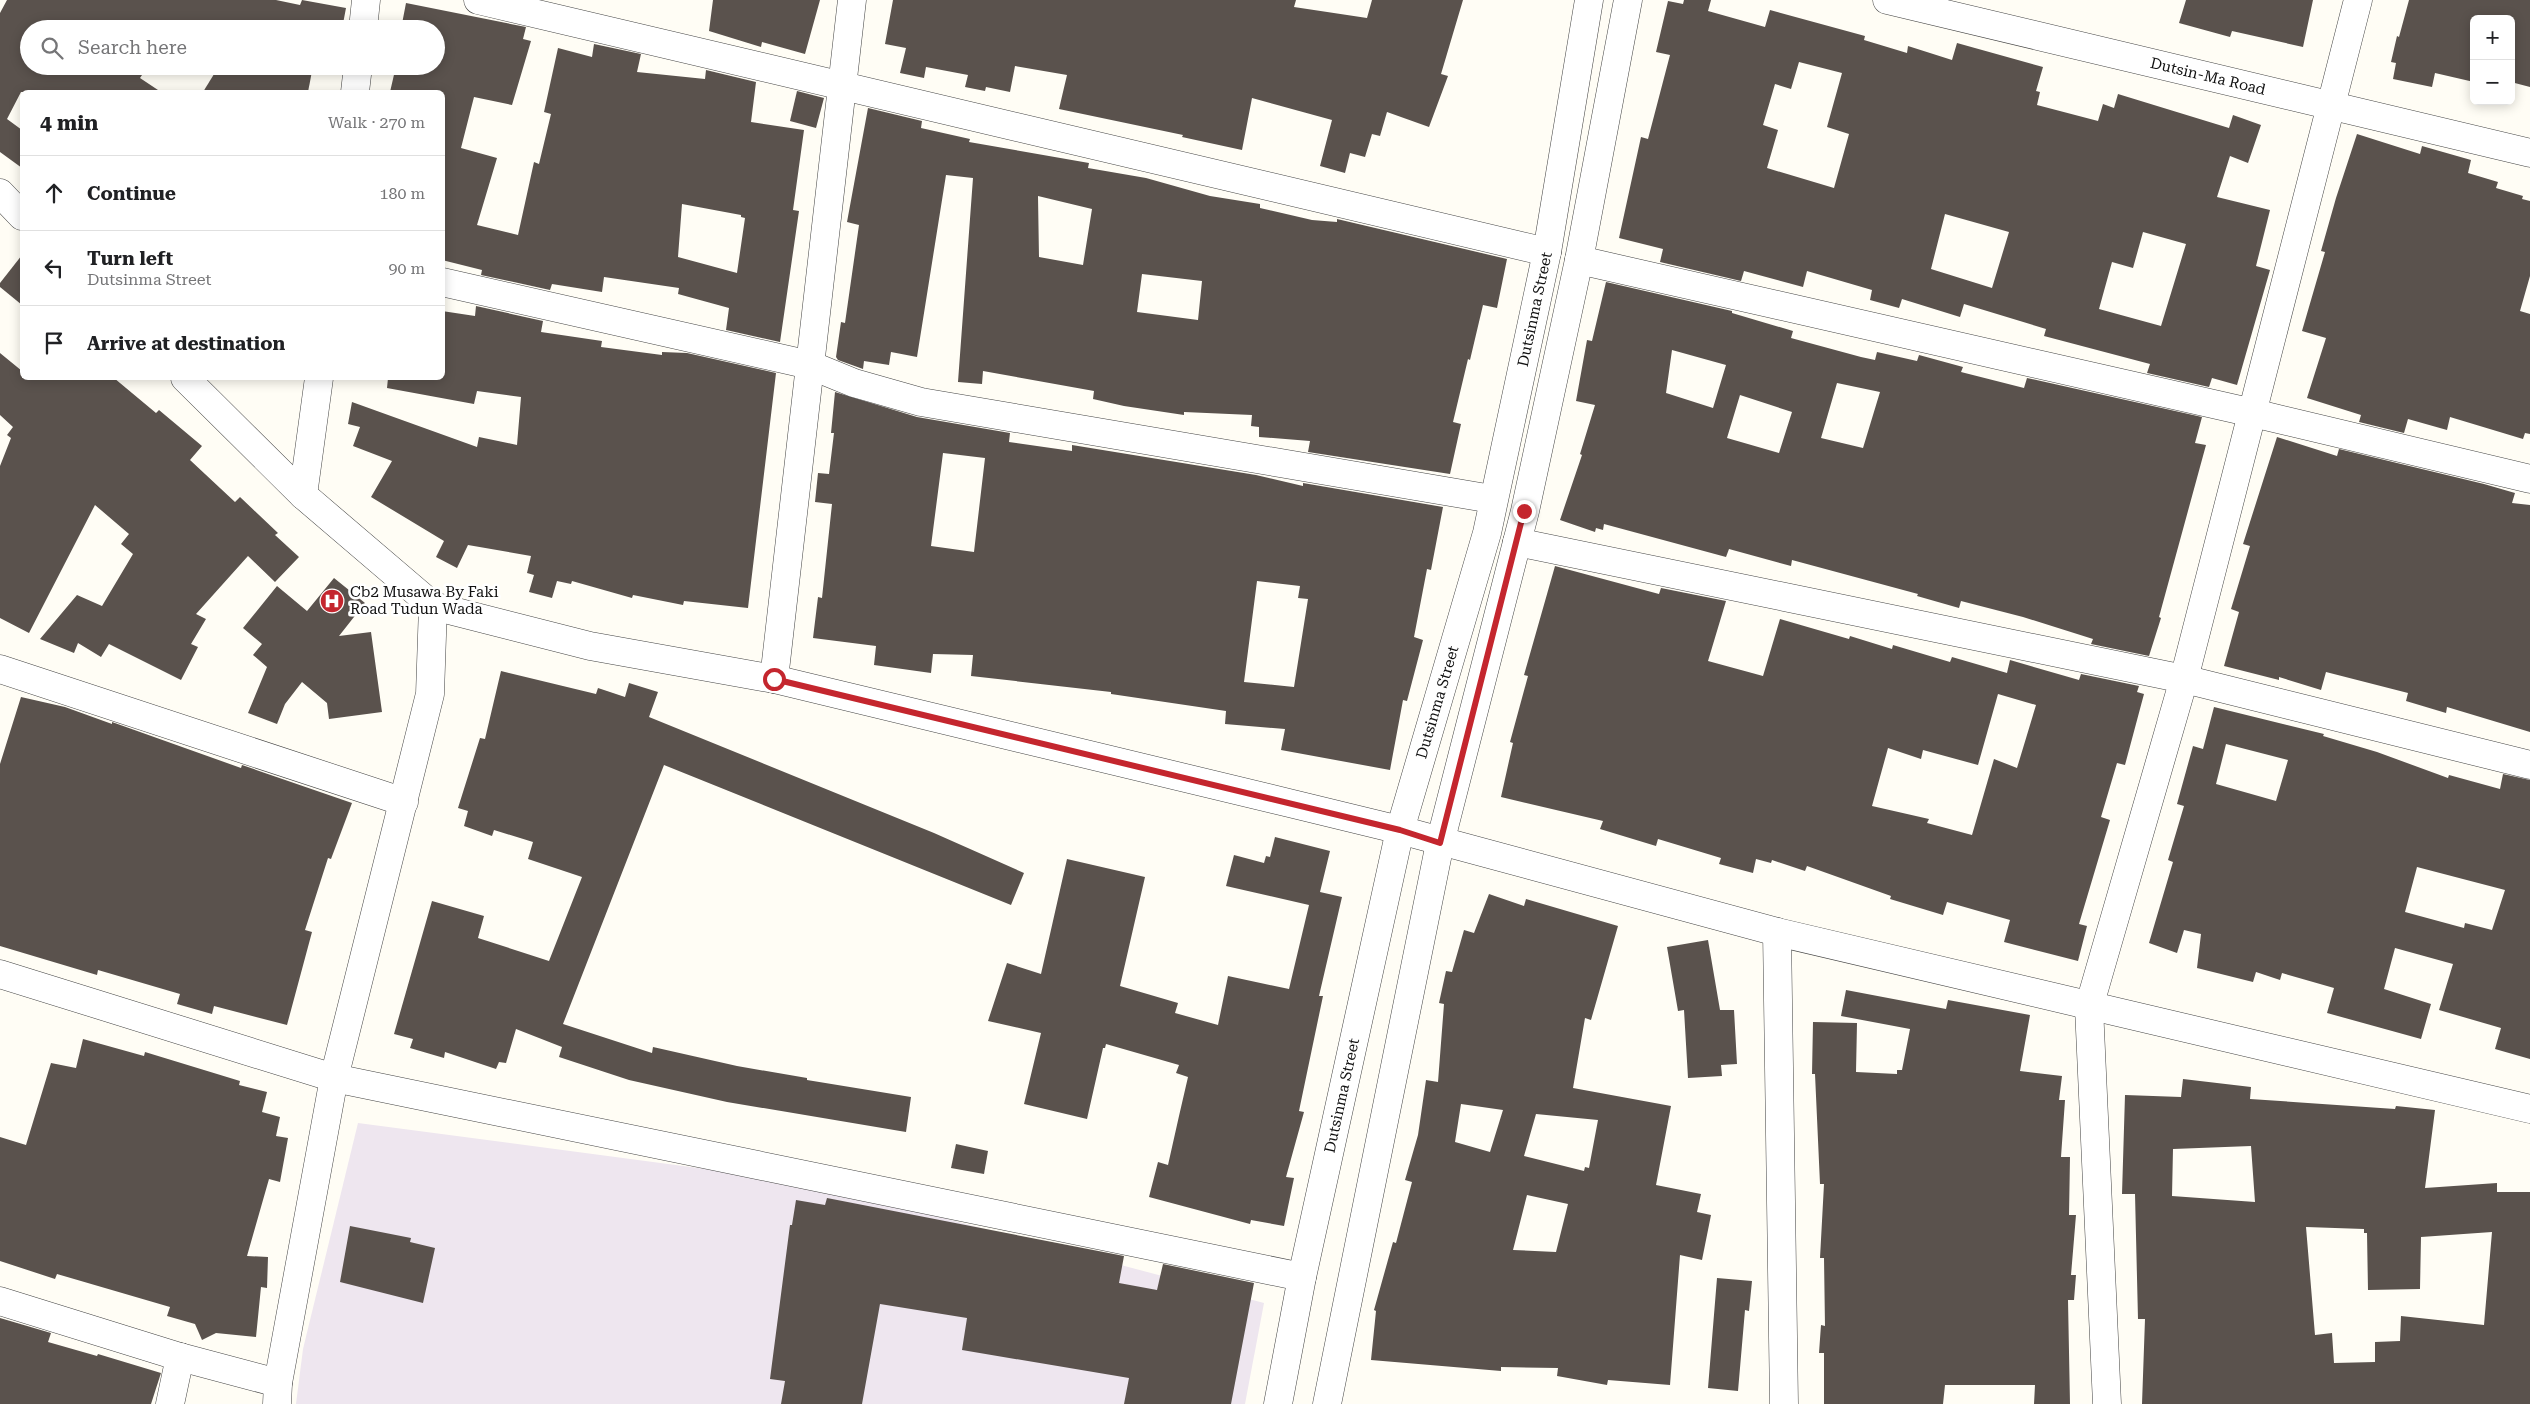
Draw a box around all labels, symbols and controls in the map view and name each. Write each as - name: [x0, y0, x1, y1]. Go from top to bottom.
- map controls: [2470, 15, 2515, 105]
- button: +: [2470, 15, 2515, 60]
- search box: [20, 20, 445, 75]
- icon: search: [38, 34, 66, 62]
- text: Search here: [78, 36, 187, 59]
- street label: Dutsin-Ma Road: [2149, 54, 2268, 99]
- button: −: [2470, 60, 2515, 105]
- text: 4 min: [40, 111, 98, 135]
- text: Walk · 270 m: [328, 113, 425, 132]
- icon: ahead: [40, 179, 68, 207]
- text: Continue: [87, 182, 176, 205]
- text: 180 m: [379, 184, 425, 203]
- text: Turn left: [87, 247, 173, 270]
- street label: Dutsinma Street: [1514, 250, 1556, 368]
- icon: left: [40, 254, 68, 282]
- text: 90 m: [388, 259, 425, 278]
- text: Dutsinma Street: [87, 270, 212, 289]
- icon: arrive: [40, 329, 68, 357]
- text: Arrive at destination: [87, 332, 285, 355]
- route end: [1513, 500, 1536, 523]
- place label: Cb2 Musawa By Faki Road Tudun Wada: [350, 583, 499, 618]
- hospital icon: Cb2 Musawa By Faki Road Tudun Wada: [319, 588, 345, 614]
- street label: Dutsinma Street: [1412, 643, 1463, 761]
- route start: [763, 668, 786, 691]
- street label: Dutsinma Street: [1320, 1036, 1363, 1155]

